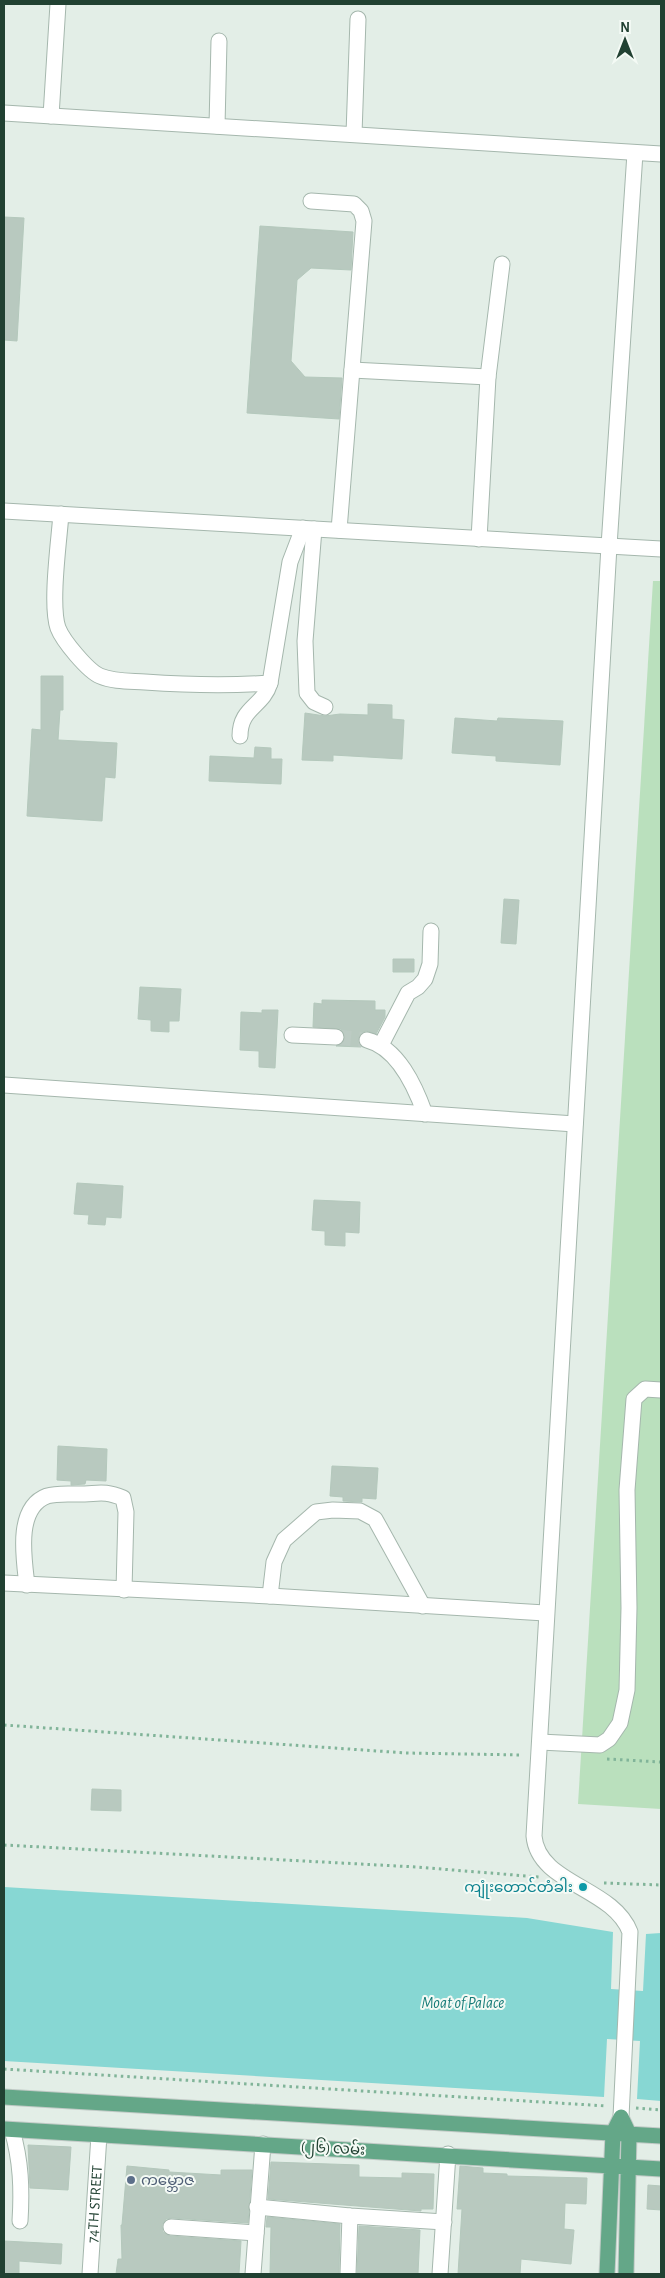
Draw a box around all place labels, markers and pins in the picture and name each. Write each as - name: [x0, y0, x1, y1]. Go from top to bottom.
- place label: ကျုံးတောင်တံခါး: [464, 1877, 573, 1899]
- marker: ကျုံးတောင်တံခါး: [577, 1881, 589, 1893]
- place label: ကမ္ဘောဇ: [141, 2173, 194, 2192]
- marker: ကမ္ဘောဇ: [125, 2174, 137, 2186]

